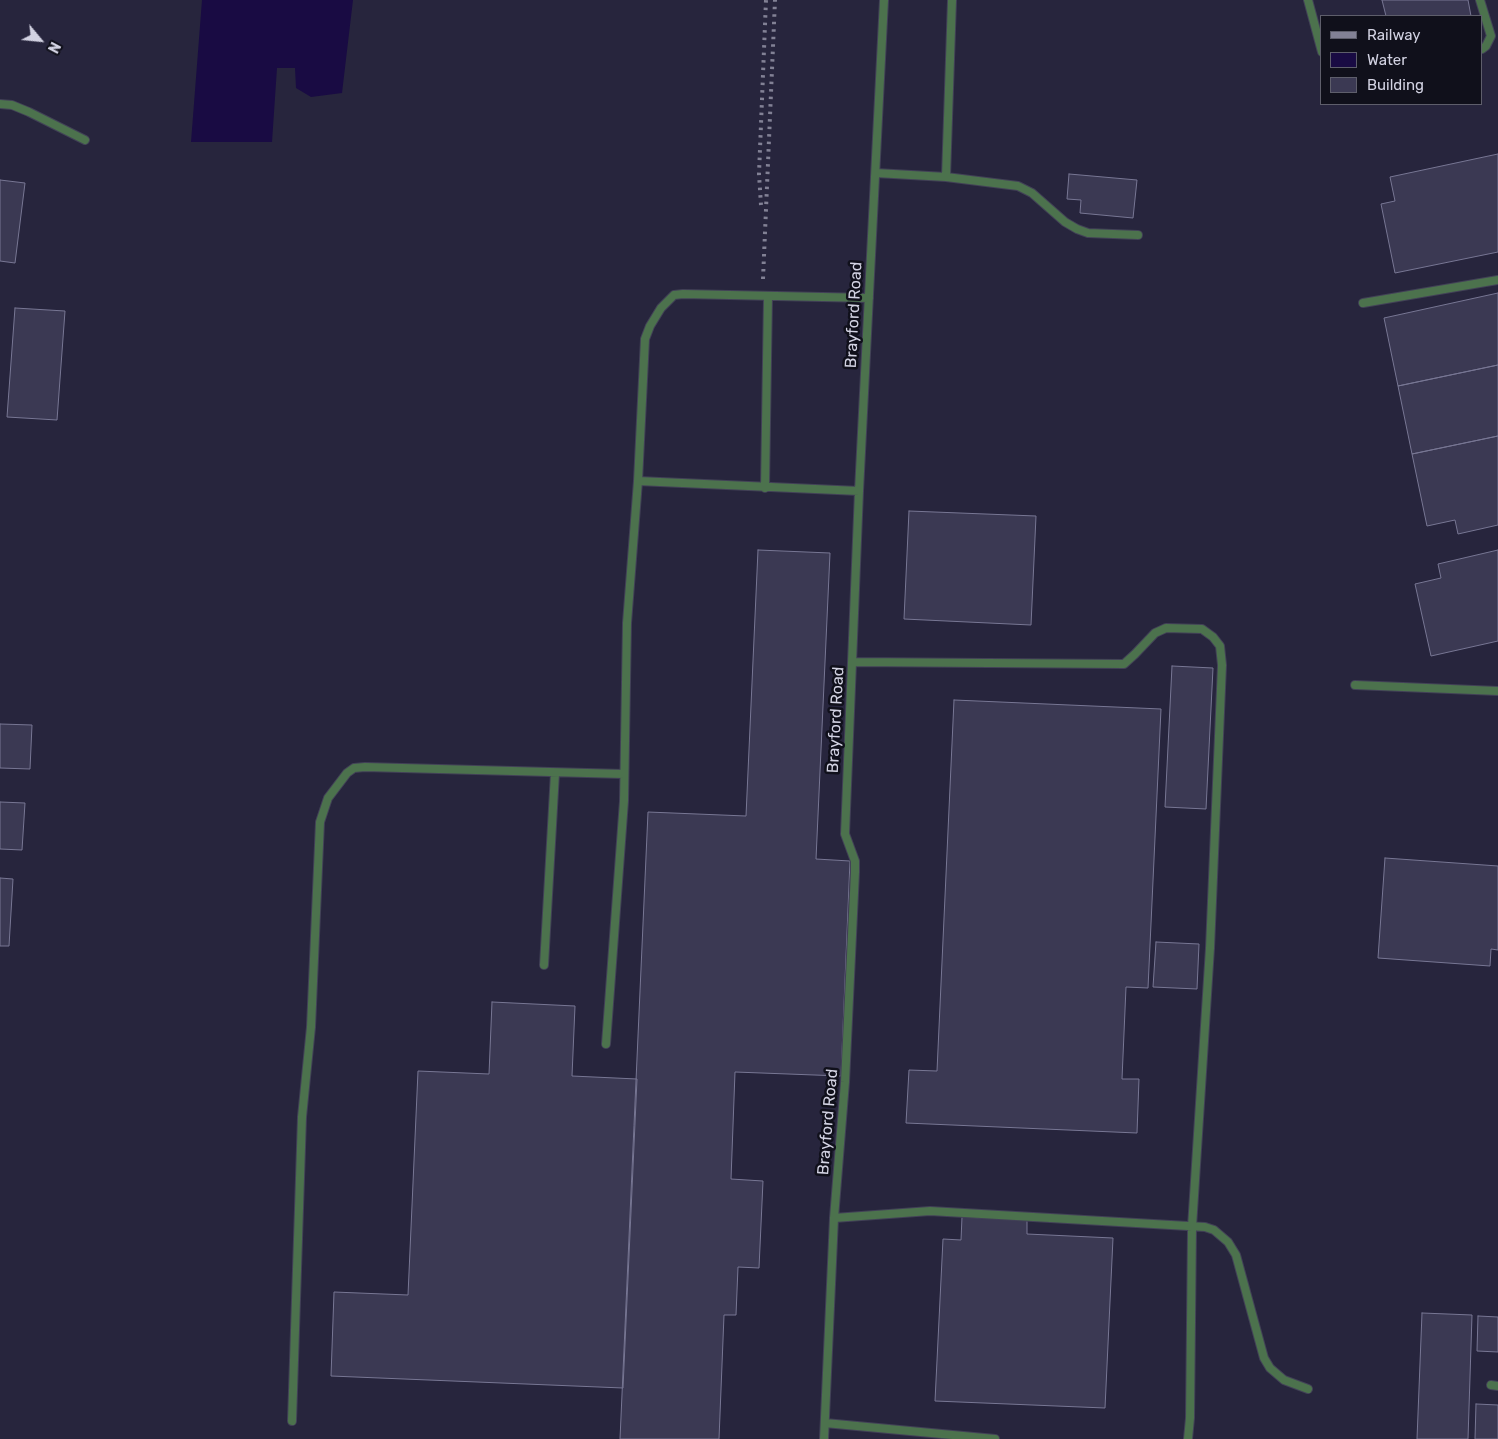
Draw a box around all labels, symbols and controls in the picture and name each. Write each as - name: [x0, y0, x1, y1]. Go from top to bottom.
- north arrow: [15, 15, 65, 65]
- legend: [1320, 15, 1483, 105]
- text: Railway: [1367, 26, 1421, 44]
- text: N: [44, 39, 64, 56]
- text: Water: [1367, 51, 1407, 69]
- text: Building: [1367, 76, 1424, 94]
- street label: Brayford Road: [842, 261, 866, 369]
- street label: Brayford Road: [824, 666, 848, 774]
- street label: Brayford Road: [814, 1068, 842, 1176]

